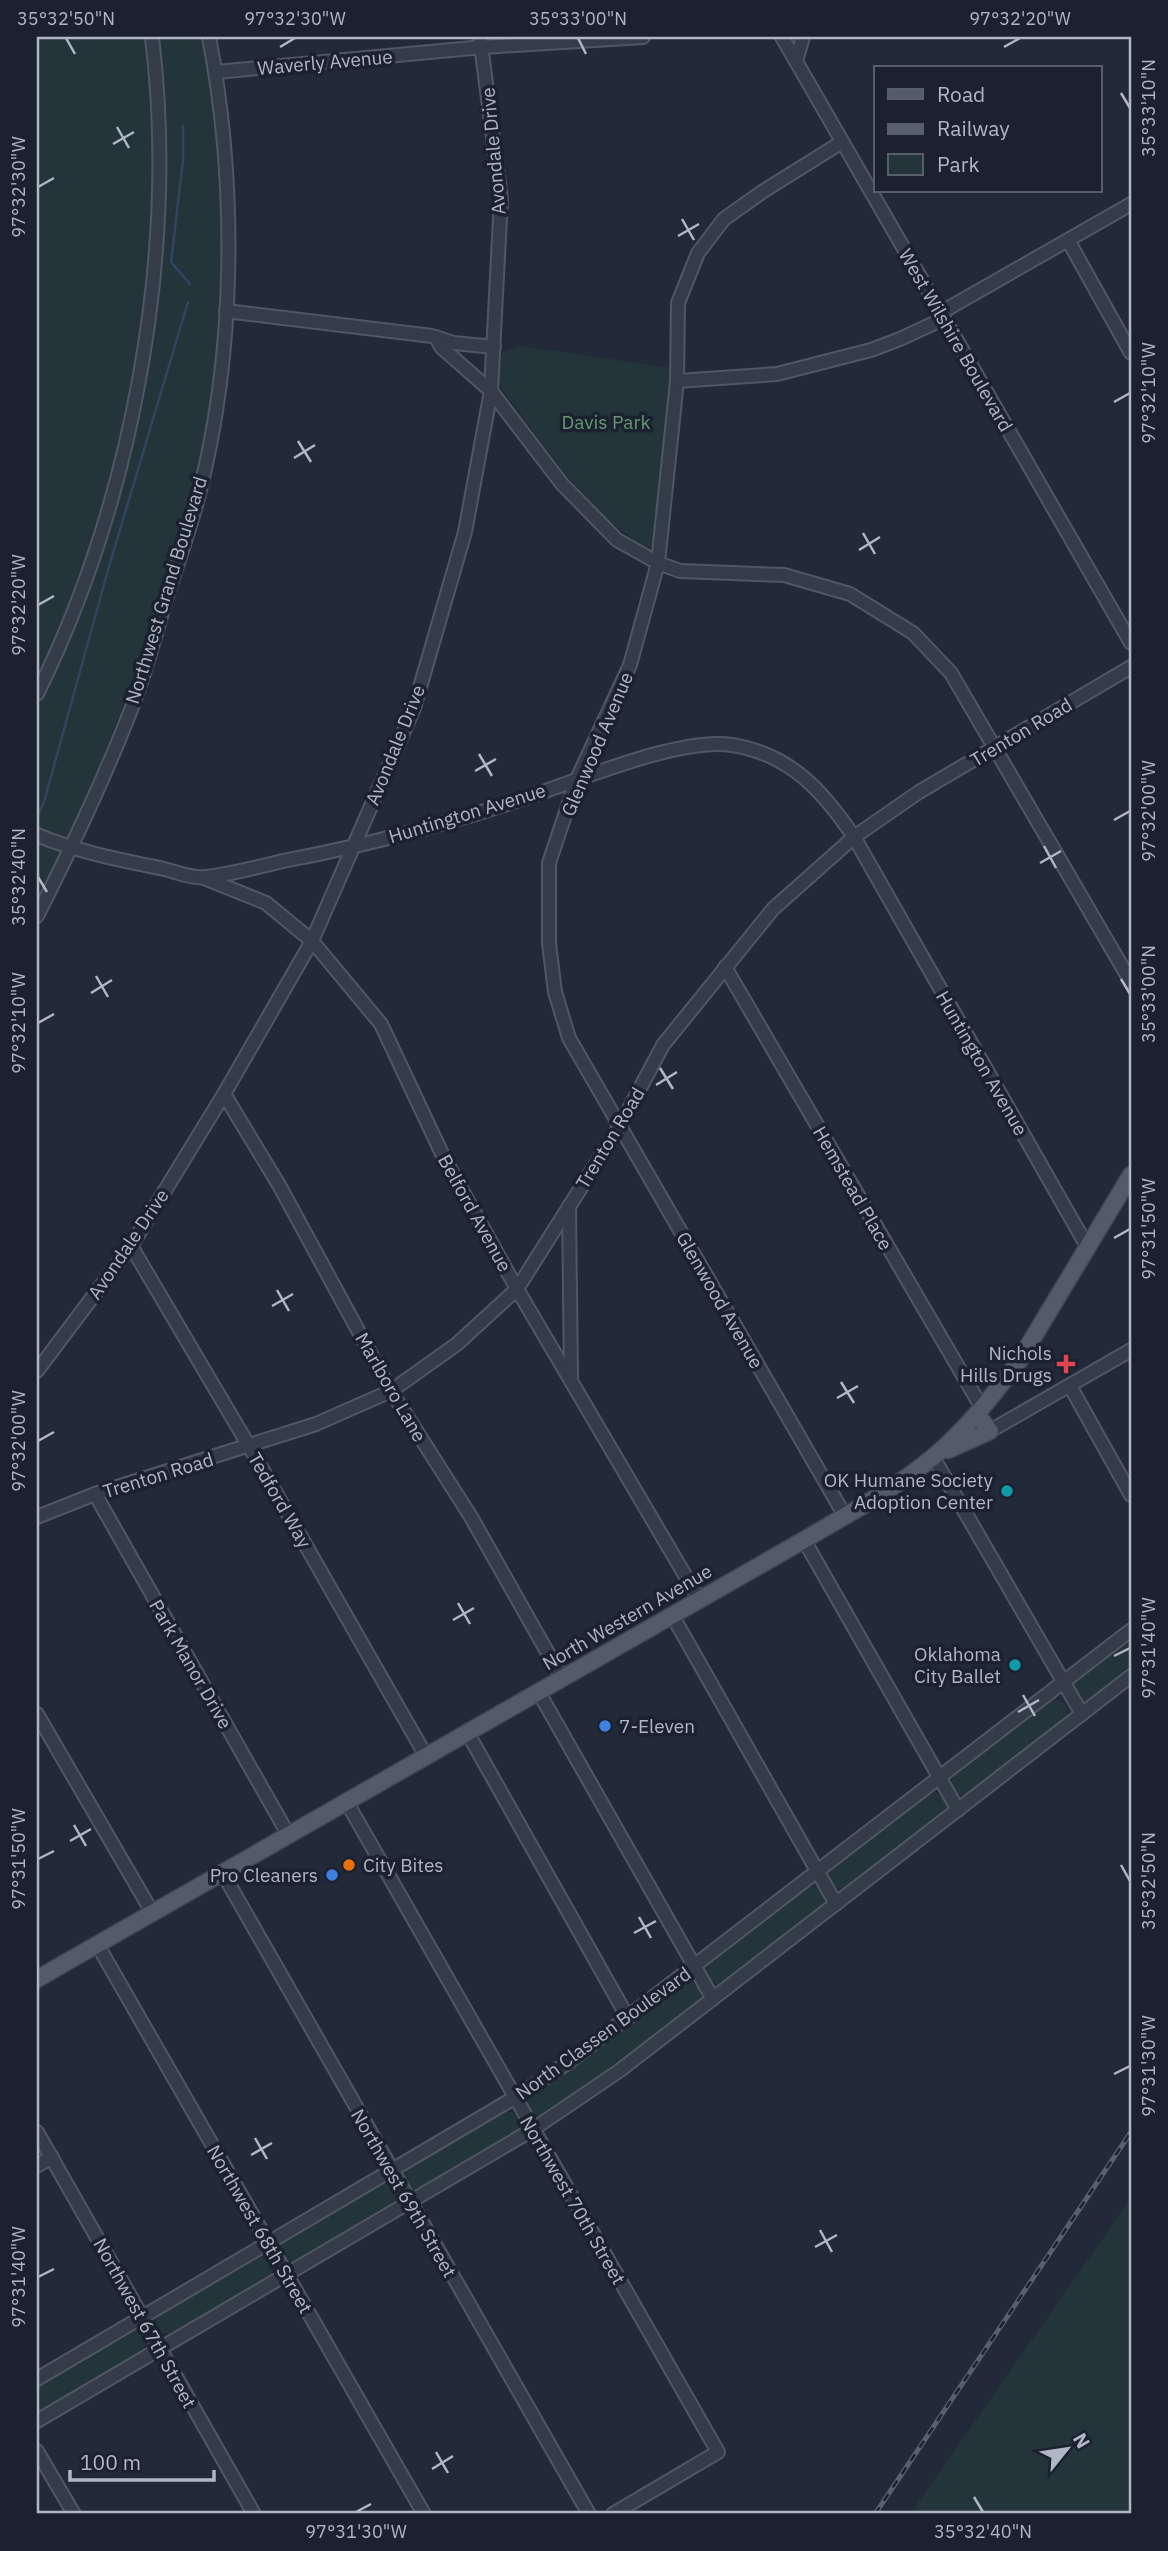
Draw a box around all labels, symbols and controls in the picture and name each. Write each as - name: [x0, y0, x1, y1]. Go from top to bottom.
- text: 35°32'50"N: [17, 7, 115, 30]
- text: 97°32'30"W: [244, 7, 346, 30]
- text: 35°33'00"N: [529, 7, 627, 30]
- text: 97°32'20"W: [969, 7, 1071, 30]
- street label: Waverly Avenue: [256, 44, 394, 80]
- text: 35°33'10"N: [1137, 59, 1160, 157]
- legend: [874, 66, 1102, 192]
- text: Road: [937, 80, 985, 108]
- street label: Avondale Drive: [475, 86, 511, 216]
- text: Railway: [937, 114, 1010, 142]
- text: 97°32'30"W: [7, 136, 30, 238]
- text: Park: [937, 150, 980, 178]
- street label: West Wilshire Boulevard: [894, 244, 1018, 436]
- text: 97°32'10"W: [1137, 342, 1160, 444]
- park label: Davis Park: [561, 410, 651, 434]
- street label: Northwest Grand Boulevard: [120, 473, 212, 707]
- text: 97°32'20"W: [7, 554, 30, 656]
- street label: Glenwood Avenue: [556, 668, 638, 820]
- street label: Avondale Drive: [360, 681, 430, 809]
- street label: Trenton Road: [966, 692, 1076, 772]
- text: 97°32'00"W: [1137, 760, 1160, 862]
- street label: Huntington Avenue: [385, 778, 549, 848]
- text: 35°32'40"N: [7, 828, 30, 926]
- text: 35°33'00"N: [1137, 945, 1160, 1043]
- text: 97°32'10"W: [7, 972, 30, 1074]
- street label: Huntington Avenue: [931, 986, 1033, 1140]
- street label: Trenton Road: [570, 1083, 650, 1193]
- street label: Hemstead Place: [808, 1122, 898, 1254]
- street label: Belford Avenue: [433, 1150, 517, 1276]
- text: 97°31'50"W: [1137, 1178, 1160, 1280]
- street label: Avondale Drive: [82, 1184, 174, 1304]
- street label: Glenwood Avenue: [671, 1227, 769, 1373]
- street label: Marlboro Lane: [350, 1328, 432, 1446]
- place label: Nichols Hills Drugs: [960, 1341, 1052, 1387]
- marker: Nichols Hills Drugs: [1058, 1356, 1074, 1372]
- text: 97°32'00"W: [7, 1390, 30, 1492]
- street label: Trenton Road: [100, 1447, 216, 1503]
- street label: Tedford Way: [243, 1448, 317, 1553]
- place label: OK Humane Society Adoption Center: [824, 1468, 994, 1514]
- marker: OK Humane Society Adoption Center: [999, 1483, 1015, 1499]
- street label: North Western Avenue: [538, 1559, 716, 1675]
- street label: Park Manor Drive: [144, 1595, 238, 1733]
- text: 97°31'40"W: [1137, 1597, 1160, 1699]
- place label: Oklahoma City Ballet: [914, 1642, 1001, 1688]
- marker: Oklahoma City Ballet: [1007, 1657, 1023, 1673]
- place label: 7-Eleven: [619, 1714, 695, 1738]
- marker: 7-Eleven: [597, 1718, 613, 1734]
- text: 97°31'50"W: [7, 1808, 30, 1910]
- text: 35°32'50"N: [1137, 1832, 1160, 1930]
- place label: City Bites: [363, 1853, 444, 1877]
- marker: City Bites: [341, 1857, 357, 1873]
- place label: Pro Cleaners: [210, 1863, 318, 1887]
- marker: Pro Cleaners: [324, 1867, 340, 1883]
- street label: North Classen Boulevard: [511, 1961, 695, 2105]
- text: 97°31'30"W: [1137, 2015, 1160, 2117]
- street label: Northwest 69th Street: [346, 2104, 462, 2282]
- street label: Northwest 70th Street: [515, 2111, 631, 2289]
- street label: Northwest 68th Street: [202, 2140, 318, 2318]
- text: 97°31'40"W: [7, 2226, 30, 2328]
- street label: Northwest 67th Street: [88, 2234, 202, 2412]
- north arrow: [1032, 2414, 1102, 2484]
- text: N: [1068, 2429, 1096, 2452]
- scale bar: [70, 2439, 214, 2483]
- text: 100 m: [80, 2448, 141, 2476]
- text: 97°31'30"W: [305, 2520, 407, 2543]
- text: 35°32'40"N: [934, 2520, 1032, 2543]

